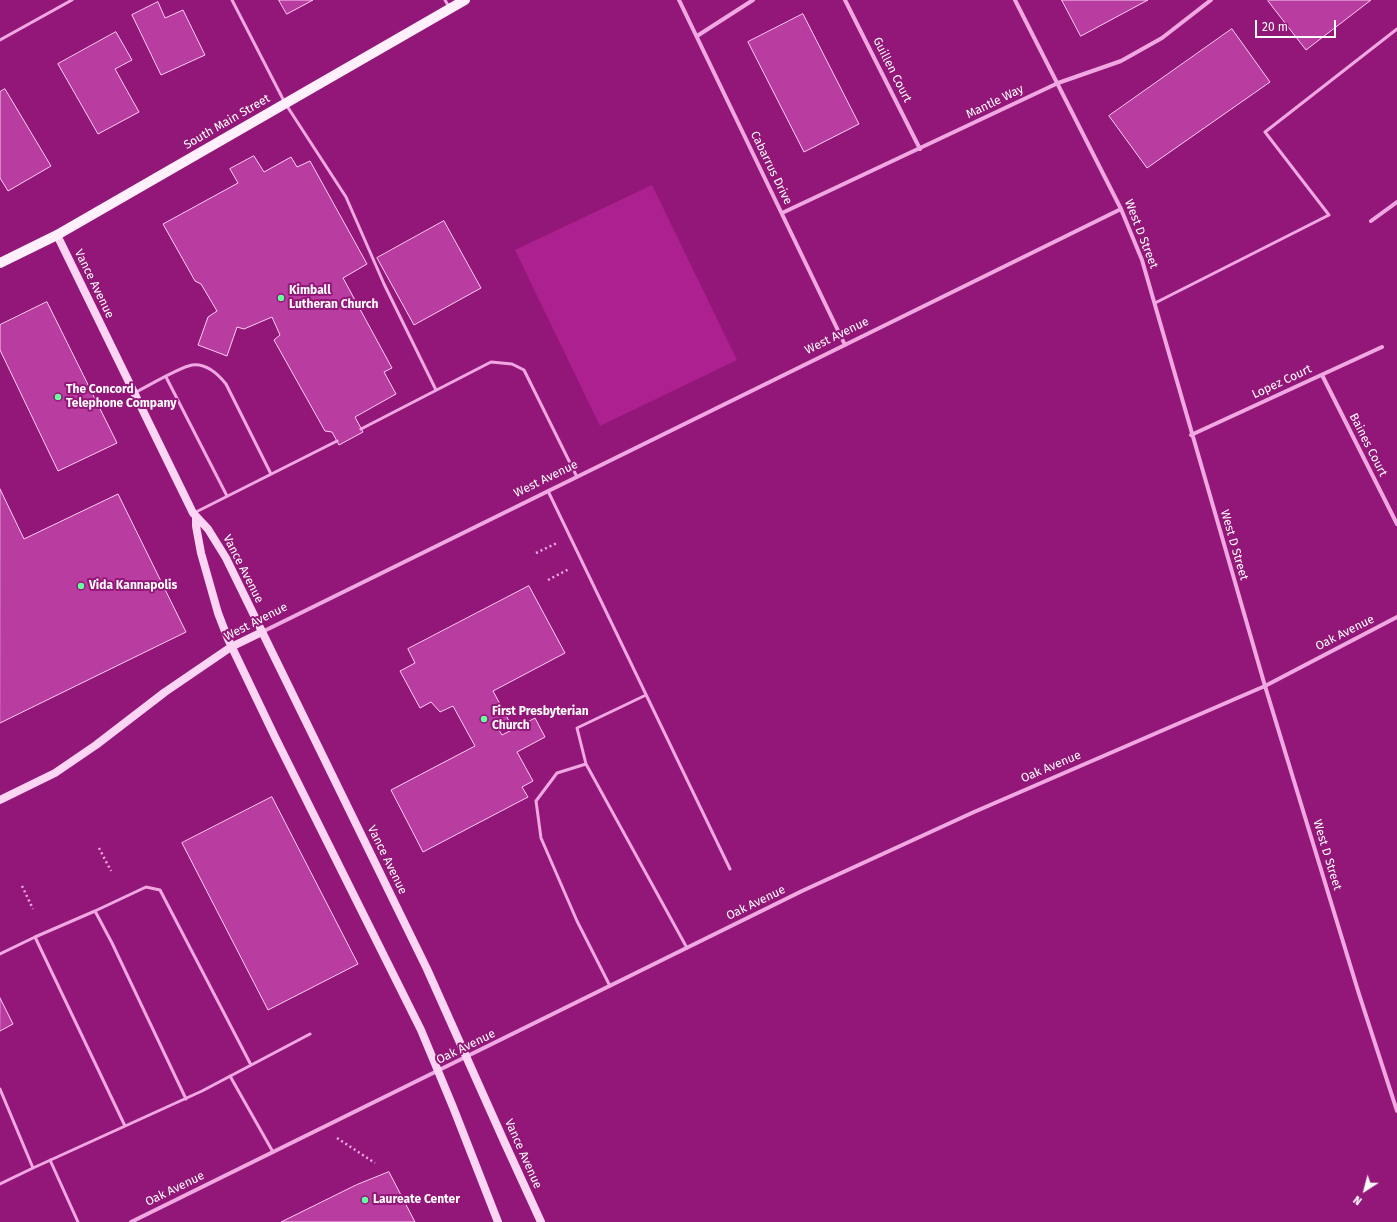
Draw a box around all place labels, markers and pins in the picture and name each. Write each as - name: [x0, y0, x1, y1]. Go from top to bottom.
- place label: Kimball Lutheran Church: [289, 284, 378, 312]
- marker: Kimball Lutheran Church: [276, 293, 286, 303]
- place label: The Concord Telephone Company: [66, 383, 177, 411]
- marker: The Concord Telephone Company: [53, 392, 63, 402]
- place label: Vida Kannapolis: [89, 579, 177, 593]
- marker: Vida Kannapolis: [76, 581, 86, 591]
- place label: First Presbyterian Church: [492, 705, 589, 733]
- marker: First Presbyterian Church: [479, 714, 489, 724]
- place label: Laureate Center: [373, 1193, 460, 1207]
- marker: Laureate Center: [360, 1195, 370, 1205]

